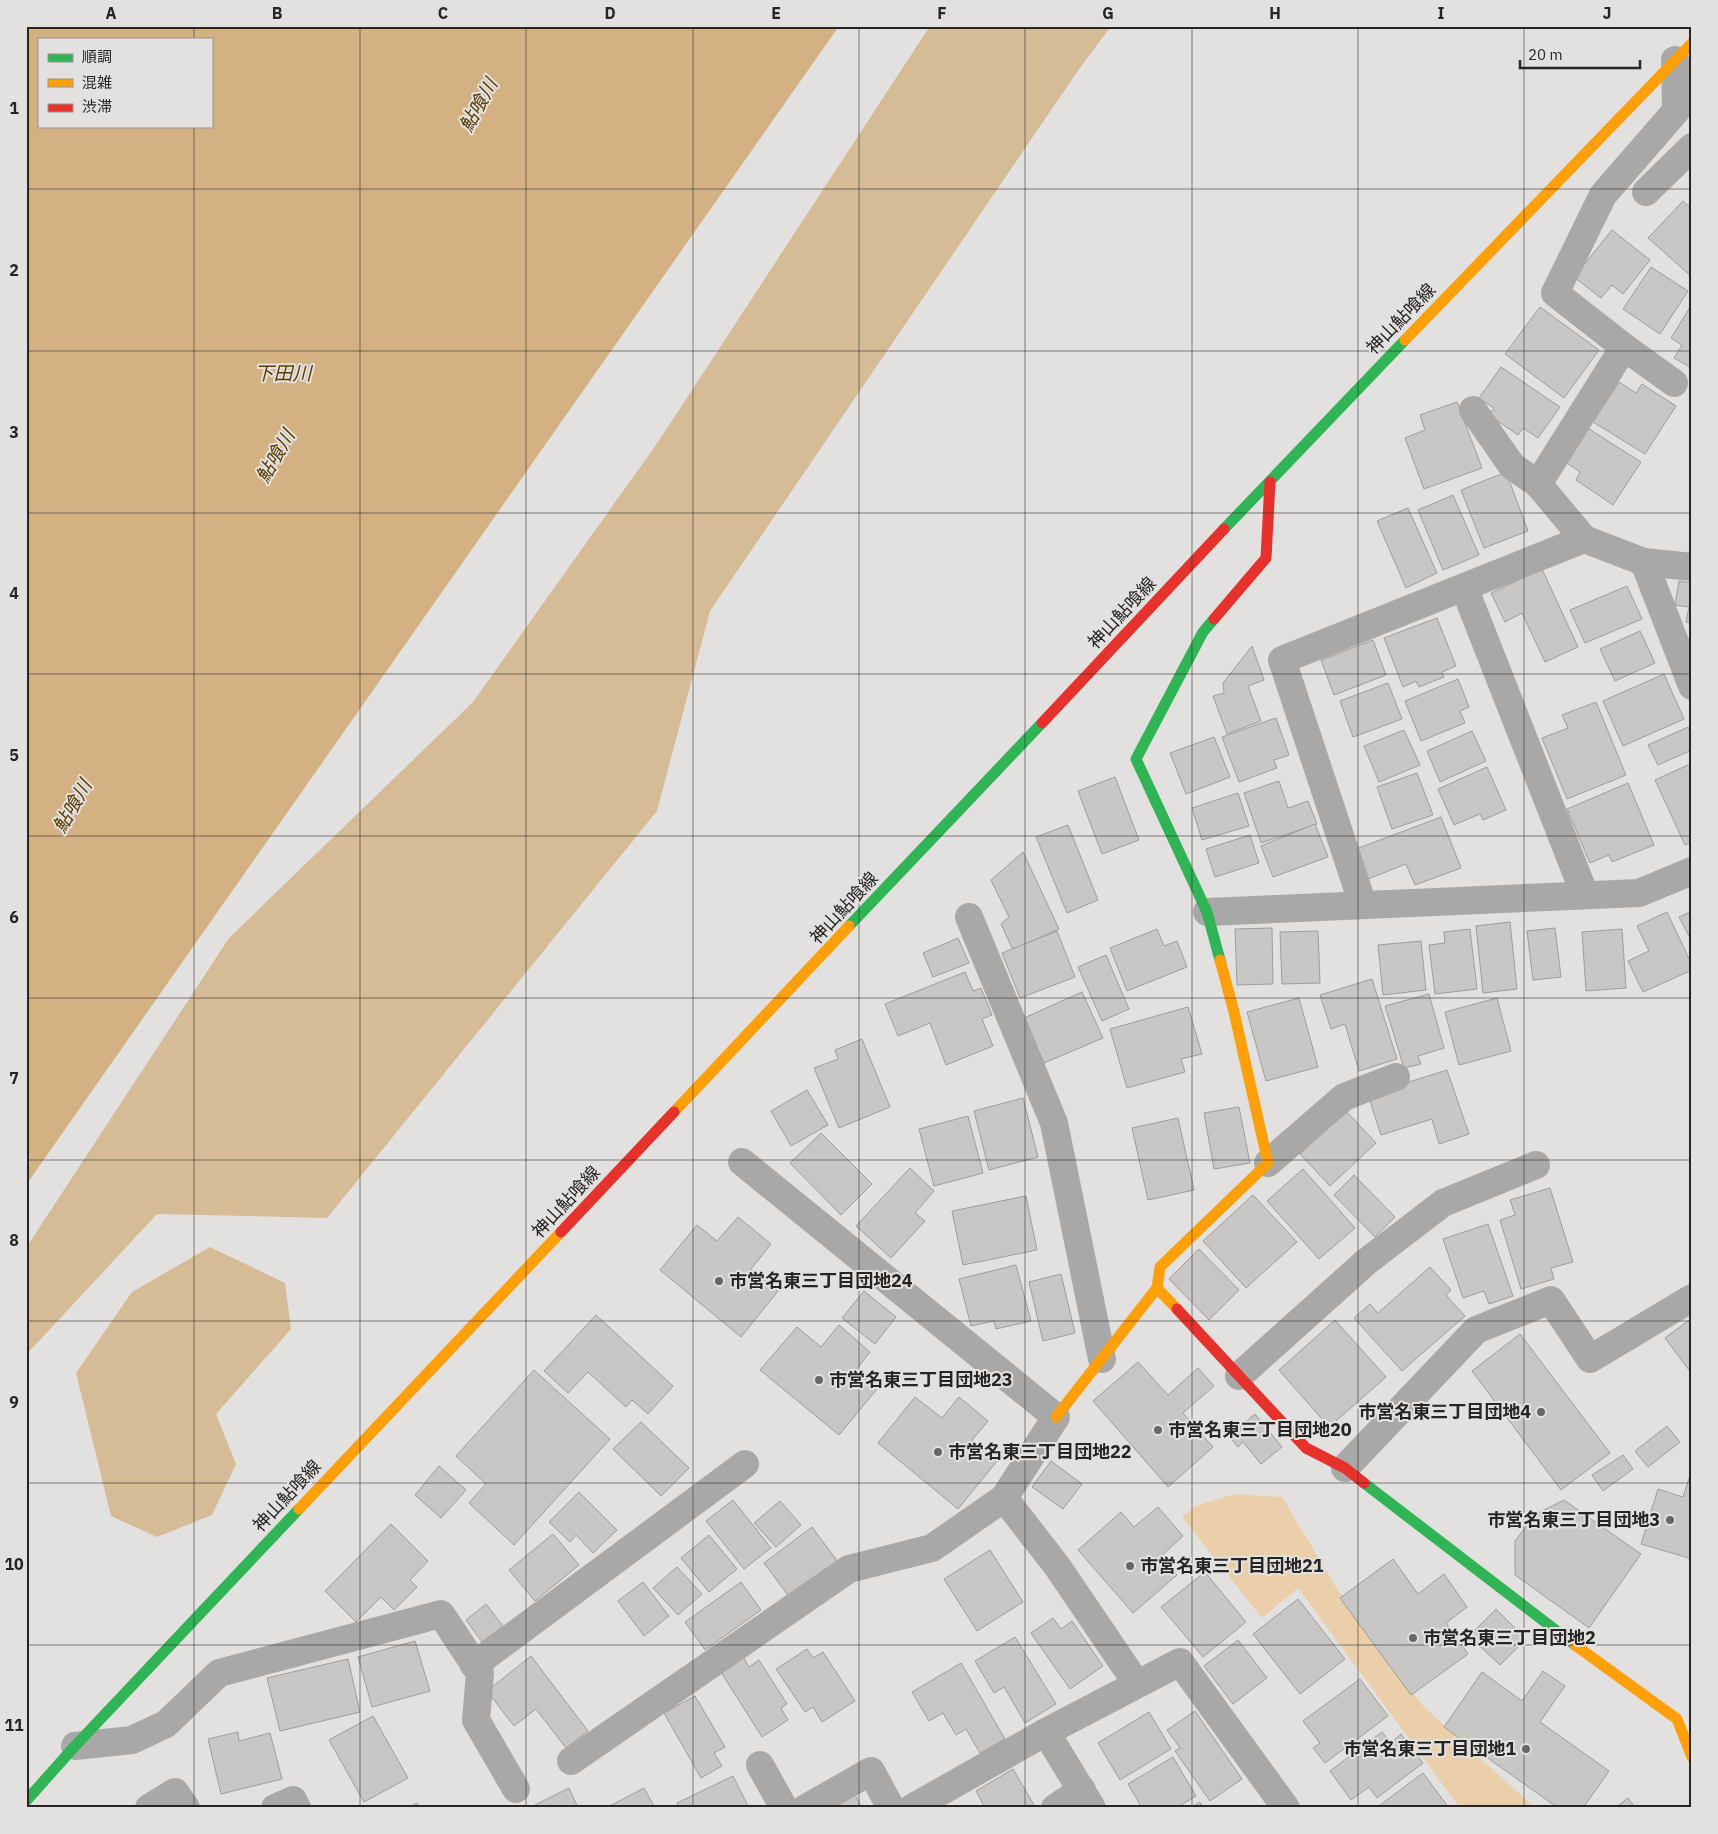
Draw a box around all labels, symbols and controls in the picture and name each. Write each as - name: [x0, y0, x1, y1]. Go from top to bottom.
- text: A: [106, 3, 117, 23]
- text: B: [272, 3, 283, 23]
- text: C: [438, 3, 448, 23]
- text: D: [604, 3, 616, 23]
- text: E: [771, 3, 781, 23]
- text: F: [937, 3, 947, 23]
- text: G: [1102, 3, 1114, 23]
- text: H: [1269, 3, 1281, 23]
- text: I: [1438, 3, 1445, 23]
- text: J: [1603, 3, 1611, 23]
- legend: [38, 38, 212, 128]
- scale bar: [1520, 38, 1640, 70]
- text: 20 m: [1528, 45, 1563, 64]
- text: 順調: [82, 47, 112, 66]
- text: 混雑: [82, 73, 112, 92]
- water label: 鮎喰川: [454, 73, 503, 136]
- text: 渋滞: [82, 97, 112, 116]
- text: 1: [9, 98, 19, 118]
- text: 2: [9, 260, 19, 280]
- street label: 神山鮎喰線: [1361, 278, 1440, 359]
- water label: 下田川: [254, 361, 313, 385]
- text: 3: [9, 422, 19, 442]
- water label: 鮎喰川: [250, 424, 301, 487]
- street label: 神山鮎喰線: [1083, 572, 1161, 653]
- text: 4: [9, 583, 19, 603]
- text: 5: [9, 745, 19, 765]
- water label: 鮎喰川: [47, 774, 98, 837]
- street label: 神山鮎喰線: [805, 867, 883, 948]
- text: 6: [9, 907, 19, 927]
- text: 7: [9, 1068, 19, 1088]
- street label: 神山鮎喰線: [527, 1161, 605, 1242]
- text: 8: [9, 1230, 19, 1250]
- place label: 市営名東三丁目団地24: [729, 1269, 913, 1292]
- marker: 市営名東三丁目団地24: [713, 1275, 725, 1287]
- place label: 市営名東三丁目団地23: [829, 1368, 1013, 1391]
- marker: 市営名東三丁目団地23: [813, 1374, 825, 1386]
- text: 9: [9, 1392, 19, 1412]
- place label: 市営名東三丁目団地4: [1358, 1400, 1531, 1423]
- marker: 市営名東三丁目団地4: [1535, 1406, 1547, 1418]
- place label: 市営名東三丁目団地20: [1168, 1418, 1352, 1441]
- marker: 市営名東三丁目団地20: [1152, 1424, 1164, 1436]
- place label: 市営名東三丁目団地22: [948, 1440, 1132, 1463]
- marker: 市営名東三丁目団地22: [932, 1446, 944, 1458]
- street label: 神山鮎喰線: [248, 1455, 326, 1536]
- place label: 市営名東三丁目団地3: [1487, 1508, 1660, 1531]
- marker: 市営名東三丁目団地3: [1664, 1514, 1676, 1526]
- text: 10: [4, 1554, 24, 1574]
- place label: 市営名東三丁目団地21: [1140, 1554, 1324, 1577]
- marker: 市営名東三丁目団地21: [1124, 1560, 1136, 1572]
- place label: 市営名東三丁目団地2: [1423, 1626, 1596, 1649]
- marker: 市営名東三丁目団地2: [1407, 1632, 1419, 1644]
- text: 11: [4, 1715, 24, 1735]
- place label: 市営名東三丁目団地1: [1343, 1737, 1516, 1760]
- marker: 市営名東三丁目団地1: [1520, 1743, 1532, 1755]

